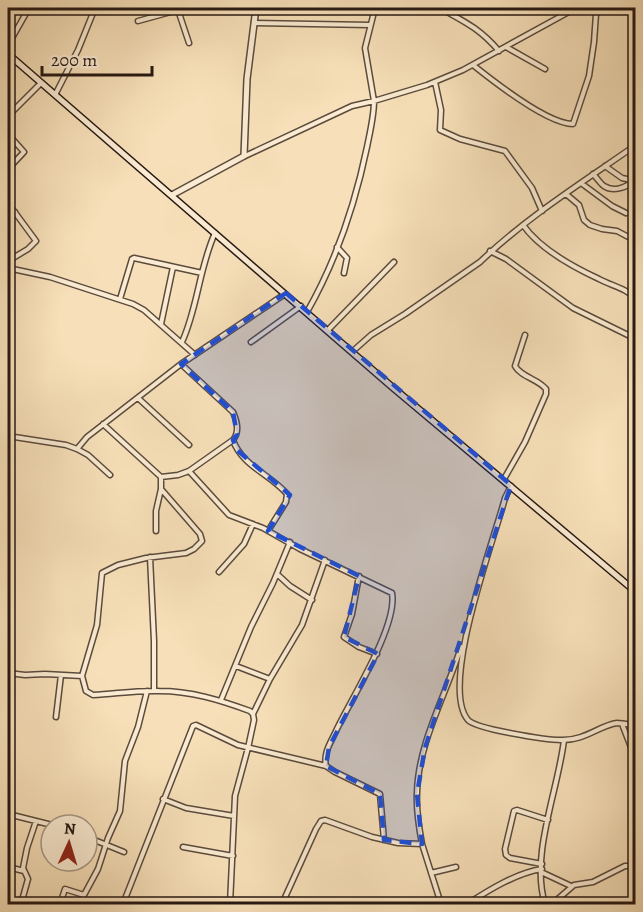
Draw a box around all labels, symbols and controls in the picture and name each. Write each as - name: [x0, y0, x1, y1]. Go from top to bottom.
- scale bar: [42, 39, 152, 77]
- text: 200 m: [51, 48, 97, 72]
- north arrow: [39, 813, 99, 873]
- text: N: [63, 818, 77, 840]

